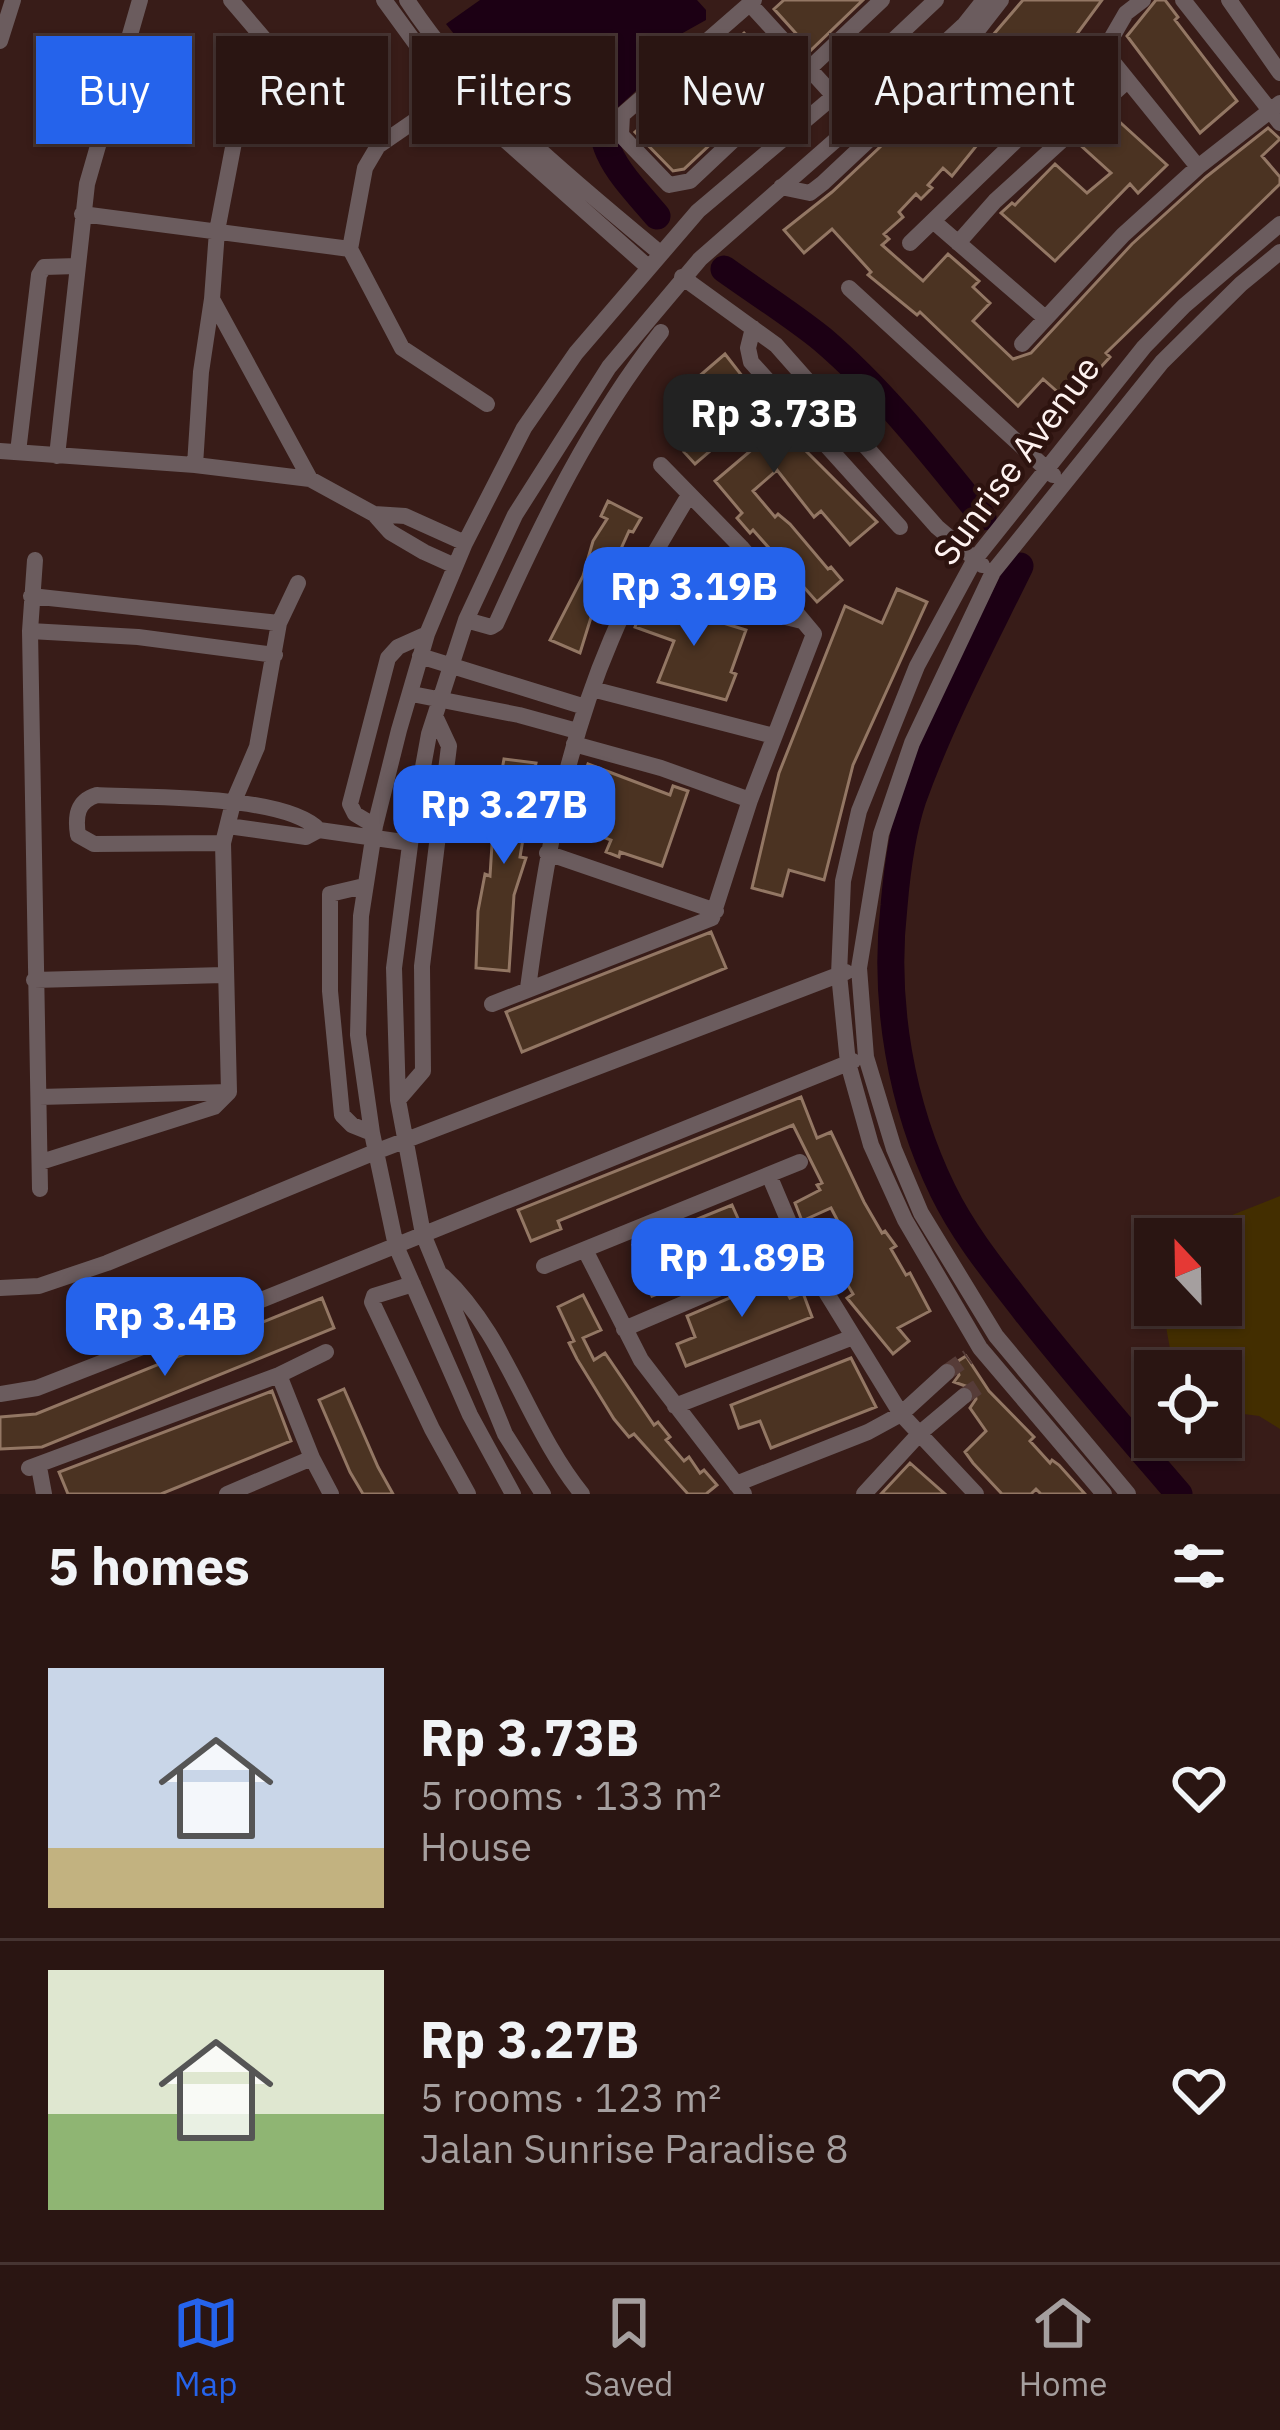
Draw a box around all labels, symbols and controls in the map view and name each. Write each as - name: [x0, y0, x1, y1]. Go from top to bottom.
- chip: Buy: [36, 36, 192, 144]
- chip: Rent: [216, 36, 388, 144]
- chip: Filters: [412, 36, 615, 144]
- chip: New: [639, 36, 808, 144]
- chip: Apartment: [832, 36, 1118, 144]
- street label: Sunrise Avenue: [922, 346, 1110, 574]
- pin: Rp 3.73B: [650, 374, 898, 476]
- text: Rp 3.73B: [690, 387, 858, 438]
- pin: Rp 3.19B: [570, 547, 818, 649]
- text: Rp 3.19B: [610, 560, 778, 611]
- pin: Rp 3.27B: [380, 765, 628, 867]
- text: Rp 3.27B: [420, 778, 588, 829]
- pin: Rp 1.89B: [618, 1218, 866, 1320]
- north arrow: [1134, 1218, 1242, 1326]
- map controls: [1134, 1218, 1242, 1458]
- text: Rp 1.89B: [658, 1231, 826, 1282]
- pin: Rp 3.4B: [54, 1277, 276, 1379]
- text: Rp 3.4B: [93, 1290, 237, 1341]
- button: locate: [1134, 1350, 1242, 1458]
- text: 5 homes: [48, 1533, 250, 1599]
- icon: filters: [1166, 1533, 1232, 1599]
- text: Rp 3.73B: [420, 1704, 639, 1770]
- icon: home: [144, 1716, 288, 1860]
- icon: heart: [1166, 1755, 1232, 1821]
- text: 5 rooms · 133 m²: [420, 1770, 722, 1821]
- text: House: [420, 1821, 532, 1872]
- text: Rp 3.27B: [420, 2006, 639, 2072]
- icon: home: [144, 2018, 288, 2162]
- icon: heart: [1166, 2057, 1232, 2123]
- text: 5 rooms · 123 m²: [420, 2072, 722, 2123]
- text: Jalan Sunrise Paradise 8: [420, 2123, 849, 2174]
- tab: Map: [173, 2290, 239, 2405]
- tab: Saved: [584, 2290, 674, 2405]
- tab: Home: [1019, 2290, 1107, 2405]

